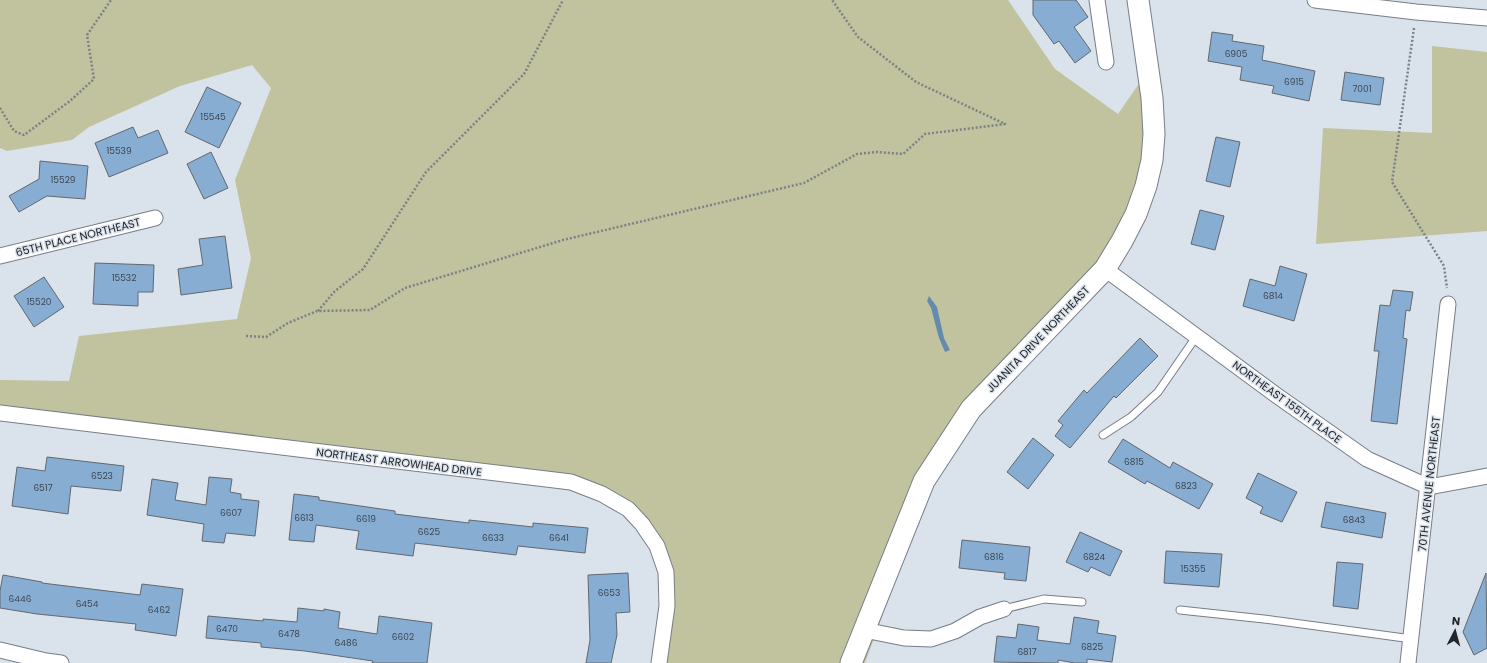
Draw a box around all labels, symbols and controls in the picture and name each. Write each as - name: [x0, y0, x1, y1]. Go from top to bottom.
- house number: 6905: [1225, 48, 1248, 60]
- house number: 6915: [1284, 76, 1304, 88]
- house number: 7001: [1352, 83, 1372, 95]
- house number: 15545: [200, 111, 226, 123]
- house number: 15539: [106, 145, 132, 157]
- house number: 15529: [50, 174, 76, 186]
- street label: 65TH PLACE NORTHEAST: [14, 214, 142, 260]
- house number: 15532: [112, 272, 136, 284]
- street label: JUANITA DRIVE NORTHEAST: [983, 282, 1093, 396]
- house number: 6814: [1263, 290, 1283, 302]
- house number: 15520: [26, 296, 52, 308]
- street label: NORTHEAST 155TH PLACE: [1229, 357, 1345, 447]
- street label: 70TH AVENUE NORTHEAST: [1414, 416, 1444, 552]
- street label: NORTHEAST ARROWHEAD DRIVE: [315, 444, 483, 480]
- house number: 6815: [1124, 456, 1144, 468]
- house number: 6523: [91, 470, 113, 482]
- house number: 6823: [1175, 480, 1197, 492]
- house number: 6517: [33, 482, 53, 494]
- house number: 6607: [220, 507, 242, 519]
- house number: 6613: [294, 512, 314, 524]
- house number: 6619: [356, 513, 376, 525]
- house number: 6843: [1343, 514, 1365, 526]
- house number: 6625: [418, 526, 440, 538]
- house number: 6633: [482, 532, 504, 544]
- house number: 6641: [549, 532, 569, 544]
- house number: 6816: [984, 551, 1004, 563]
- house number: 6824: [1083, 551, 1105, 563]
- house number: 15355: [1180, 563, 1206, 575]
- house number: 6653: [598, 587, 620, 599]
- house number: 6446: [9, 593, 32, 605]
- house number: 6454: [76, 598, 99, 610]
- house number: 6462: [148, 604, 170, 616]
- north arrow: [1435, 611, 1475, 651]
- text: N: [1451, 613, 1461, 629]
- house number: 6470: [216, 623, 238, 635]
- house number: 6478: [278, 628, 300, 640]
- house number: 6602: [392, 631, 414, 643]
- house number: 6486: [335, 637, 358, 649]
- house number: 6825: [1081, 641, 1103, 653]
- house number: 6817: [1017, 646, 1037, 658]

